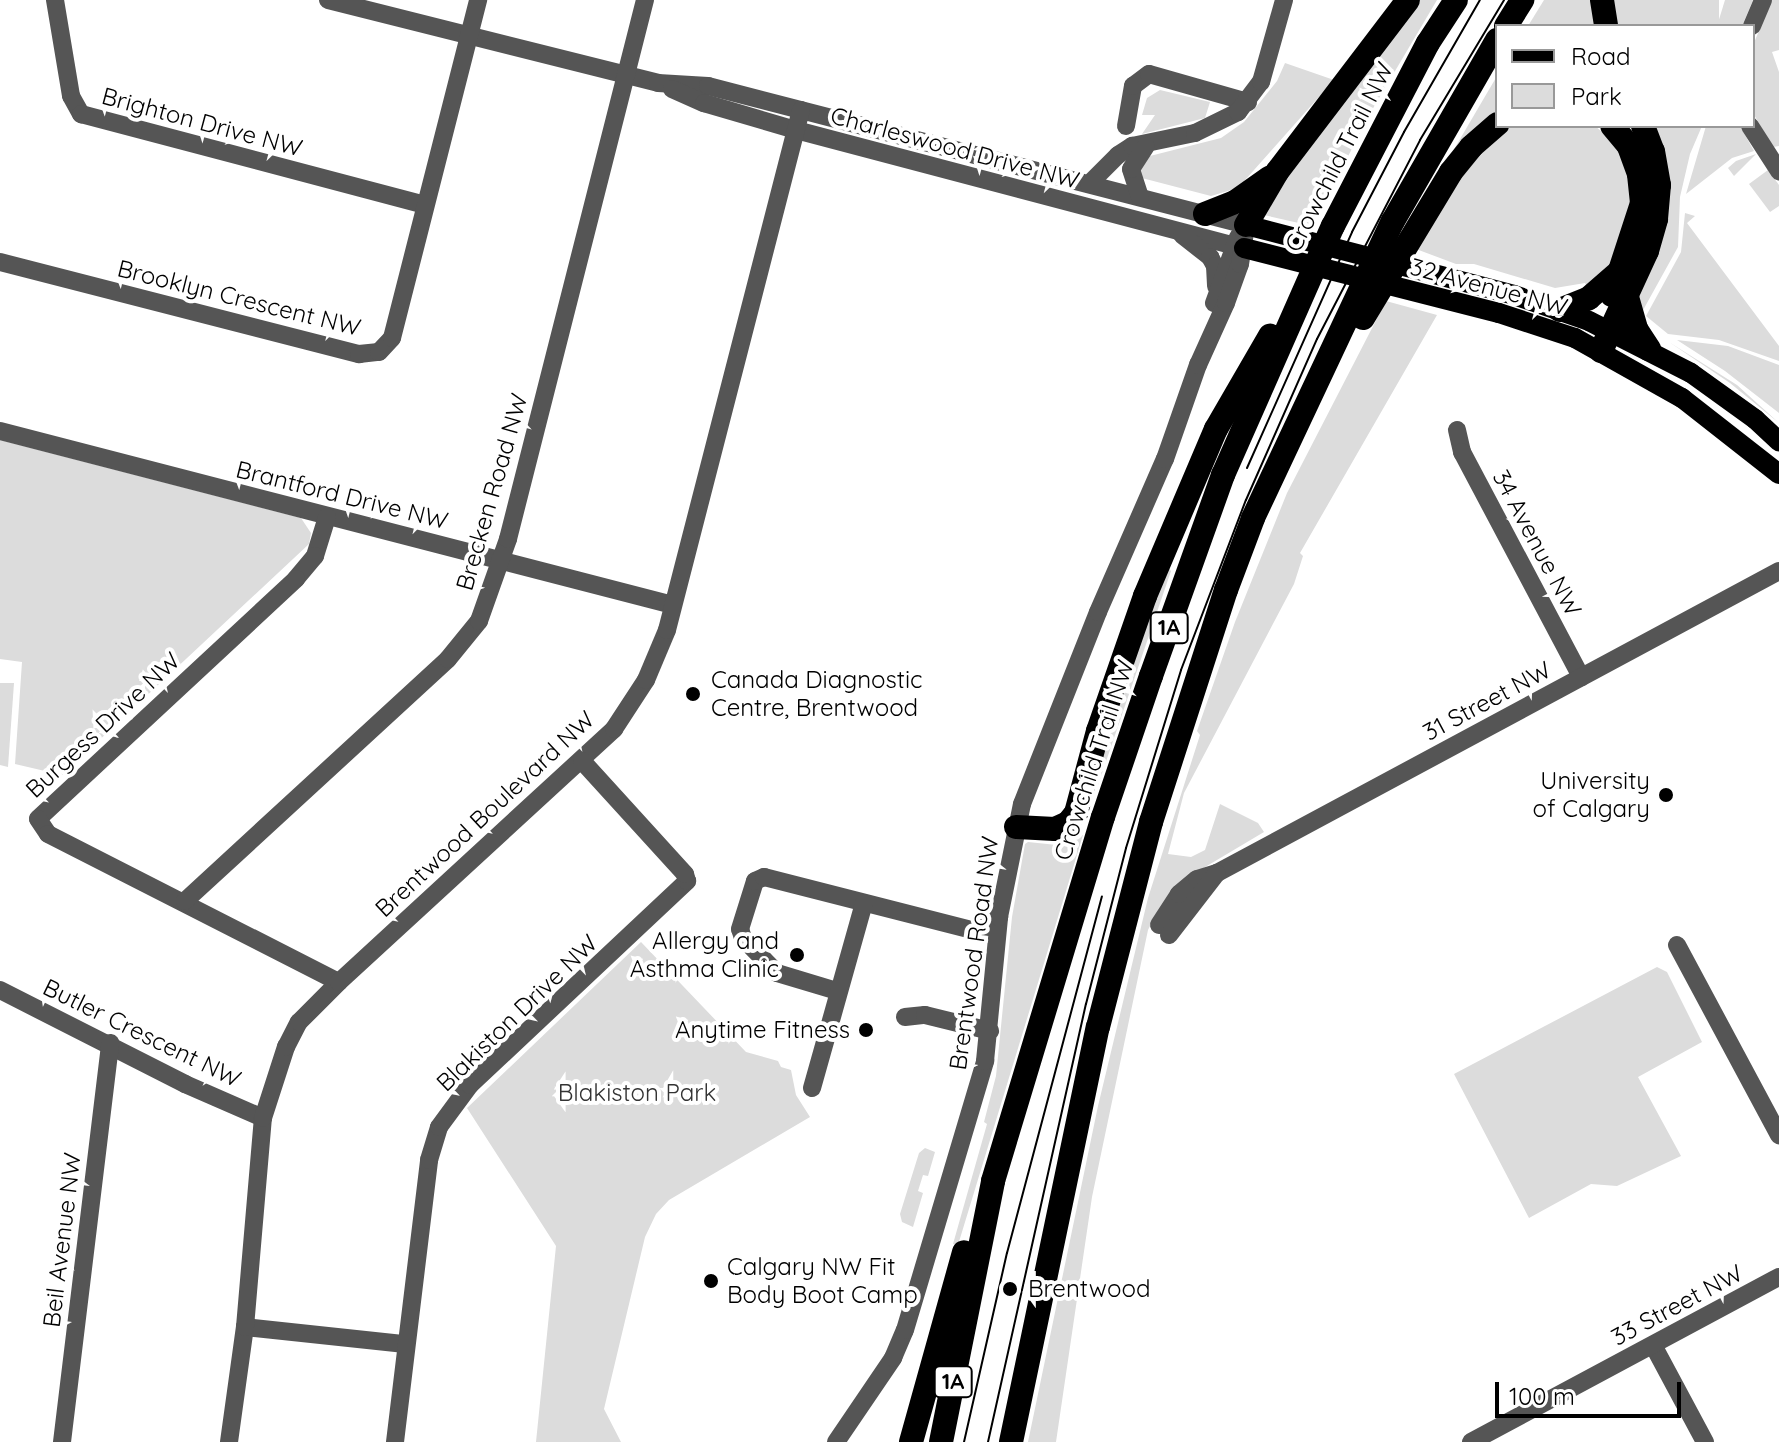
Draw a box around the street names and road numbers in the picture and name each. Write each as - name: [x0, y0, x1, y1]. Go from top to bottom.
- street label: Crowchild Trail NW: [1279, 57, 1399, 257]
- street label: Brighton Drive NW: [99, 81, 305, 163]
- street label: Charleswood Drive NW: [827, 101, 1083, 195]
- street label: 32 Avenue NW: [1407, 252, 1571, 322]
- street label: Brooklyn Crescent NW: [114, 254, 364, 342]
- street label: Brecken Road NW: [450, 390, 534, 594]
- street label: Brantford Drive NW: [233, 455, 451, 535]
- street label: 34 Avenue NW: [1486, 465, 1588, 621]
- road number: 1A: [1149, 610, 1189, 646]
- street label: Burgess Drive NW: [20, 646, 186, 804]
- street label: 31 Street NW: [1418, 655, 1556, 747]
- street label: Crowchild Trail NW: [1048, 656, 1140, 864]
- street label: Brentwood Boulevard NW: [369, 705, 601, 923]
- street label: Brentwood Road NW: [943, 834, 1005, 1072]
- street label: Blakiston Drive NW: [430, 929, 604, 1097]
- street label: Butler Crescent NW: [38, 973, 246, 1093]
- street label: Beil Avenue NW: [37, 1151, 87, 1329]
- street label: 33 Street NW: [1606, 1258, 1748, 1352]
- road number: 1A: [933, 1364, 973, 1400]

